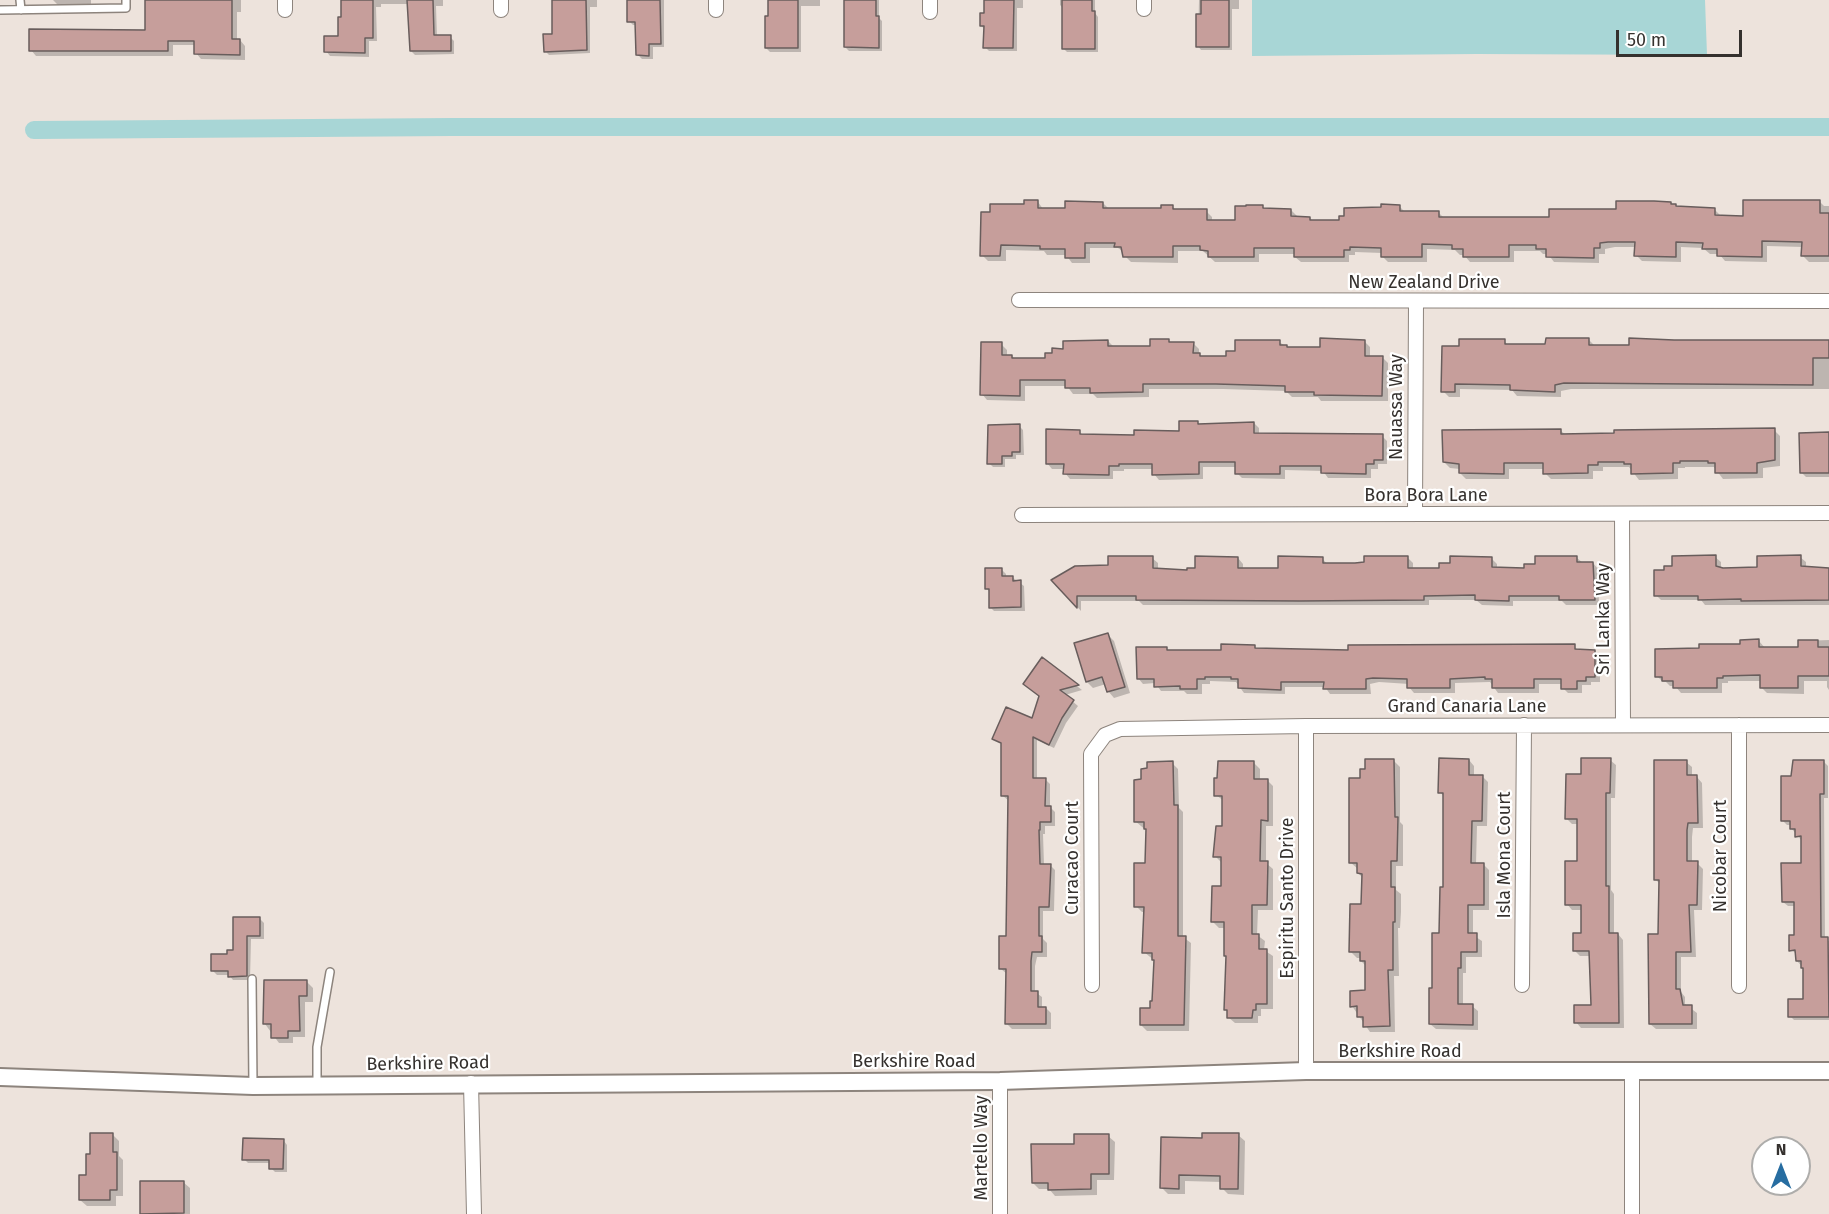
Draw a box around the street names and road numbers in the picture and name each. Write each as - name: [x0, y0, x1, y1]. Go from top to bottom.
- street label: New Zealand Drive: [1348, 272, 1500, 294]
- street label: Nauassa Way: [1386, 354, 1408, 460]
- street label: Bora Bora Lane: [1364, 485, 1488, 507]
- street label: Sri Lanka Way: [1593, 563, 1615, 675]
- street label: Grand Canaria Lane: [1387, 696, 1547, 718]
- street label: Isla Mona Court: [1494, 791, 1516, 919]
- street label: Nicobar Court: [1710, 800, 1732, 912]
- street label: Curacao Court: [1062, 801, 1084, 915]
- street label: Espiritu Santo Drive: [1277, 817, 1299, 979]
- street label: Berkshire Road: [1338, 1041, 1462, 1063]
- street label: Berkshire Road: [852, 1051, 976, 1073]
- street label: Berkshire Road: [366, 1052, 490, 1076]
- street label: Martello Way: [971, 1095, 993, 1201]

